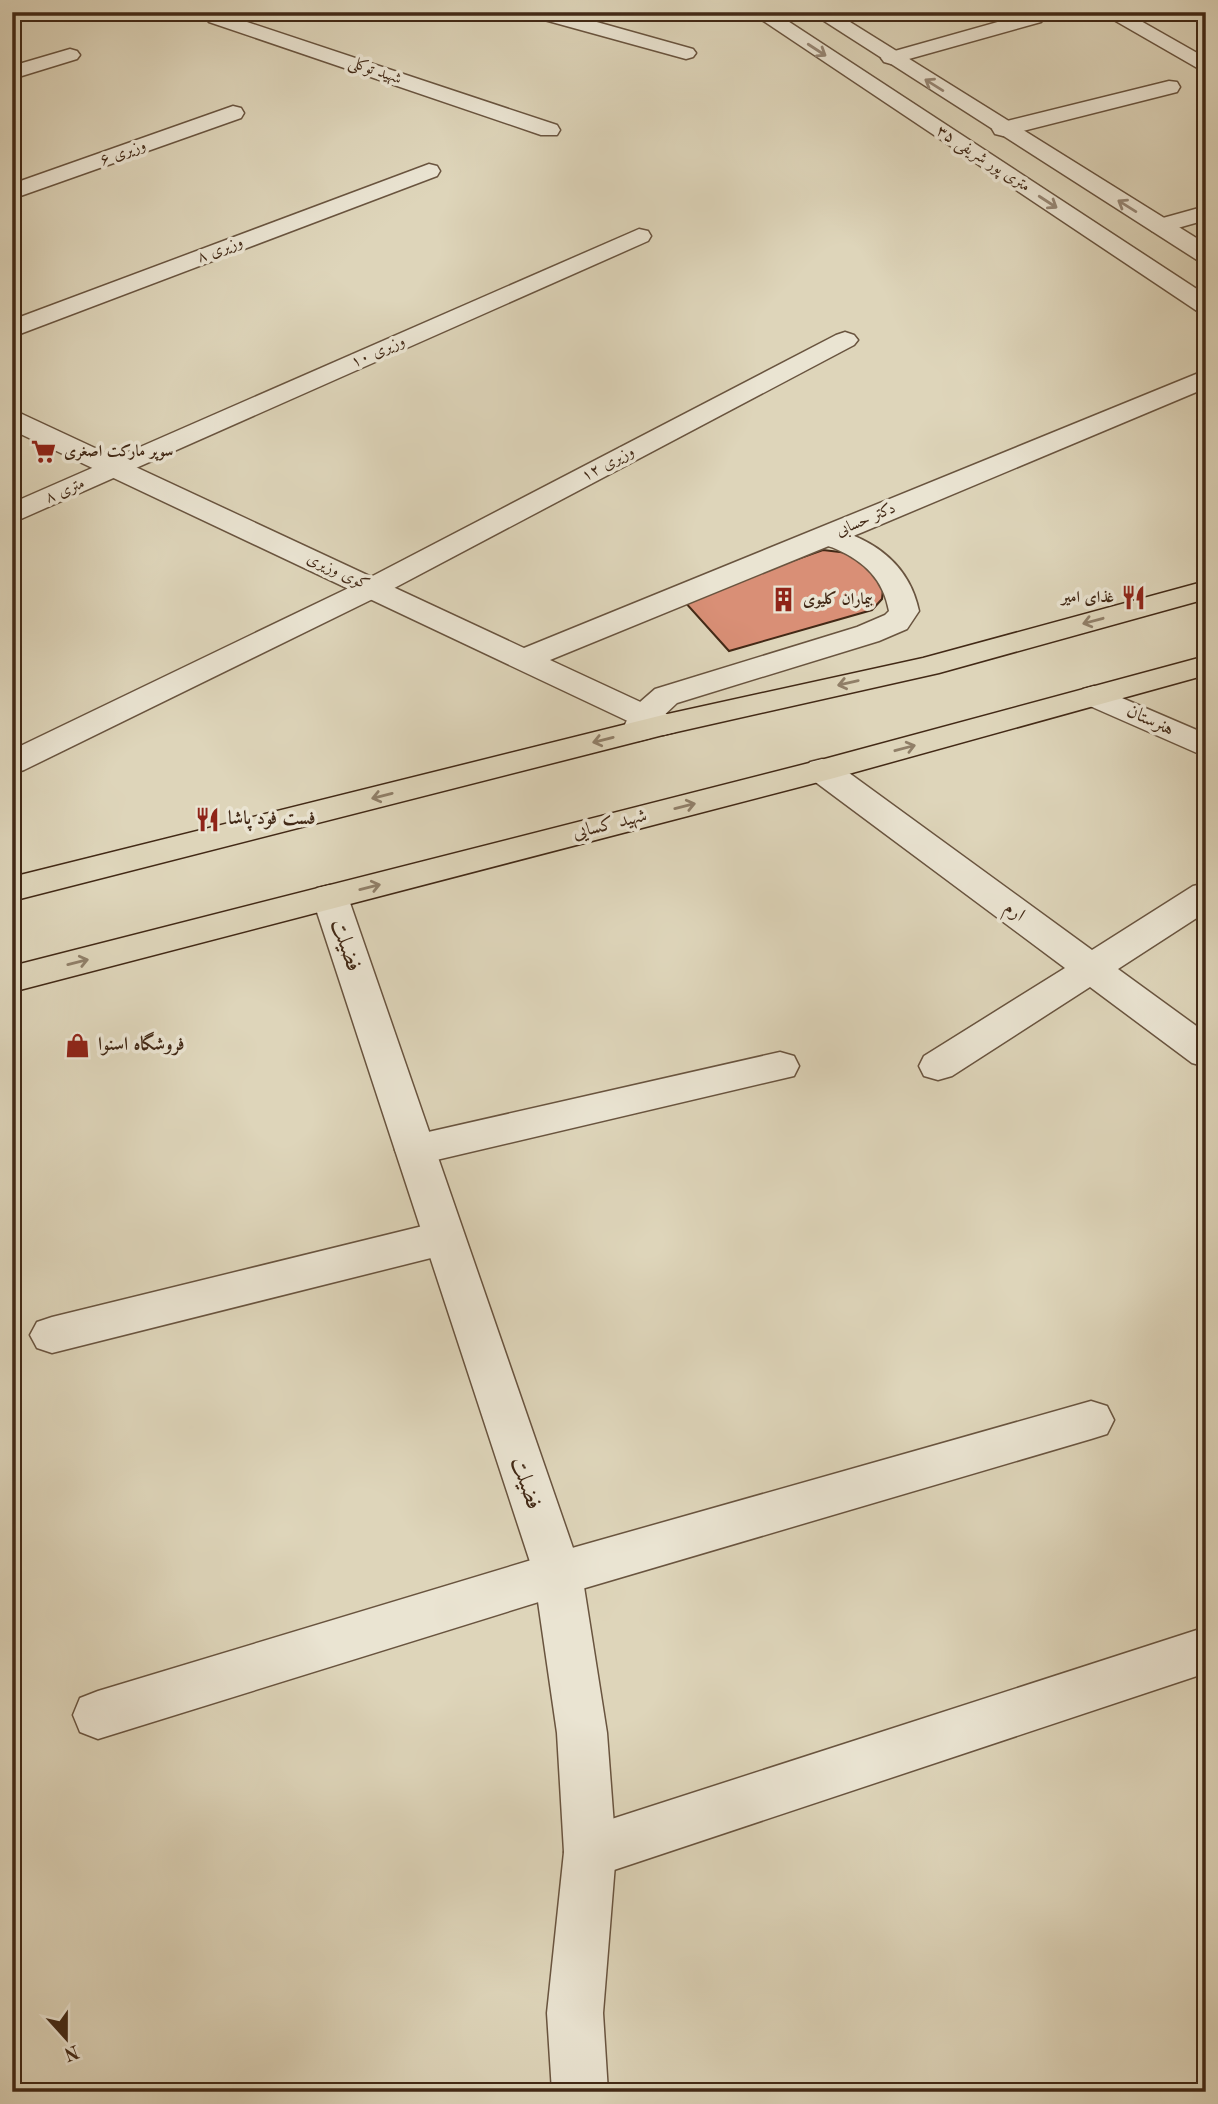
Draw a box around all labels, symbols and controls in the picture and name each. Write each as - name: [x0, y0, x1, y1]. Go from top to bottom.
- one-way arrow: [807, 43, 826, 57]
- street label: شهید توکلی: [346, 54, 404, 89]
- one-way arrow: [925, 78, 944, 93]
- street label: ۳۵ متری پور شریفی: [932, 123, 1033, 197]
- street label: وزیری ۶: [98, 137, 148, 169]
- one-way arrow: [1037, 195, 1057, 209]
- one-way arrow: [1118, 198, 1137, 213]
- street label: وزیری ۸: [195, 234, 245, 266]
- street label: وزیری ۱۰: [349, 333, 407, 371]
- supermarket icon: سوپر مارکت اصغری: [30, 438, 58, 466]
- place label: سوپر مارکت اصغری: [64, 443, 173, 461]
- street label: وزيری ۱۲: [579, 444, 637, 484]
- street label: متری ۸: [43, 476, 87, 506]
- street label: دکتر حسابی: [834, 499, 899, 541]
- street label: کوی وزیری: [304, 550, 372, 594]
- restaurant icon: غذای امیر: [1120, 584, 1148, 612]
- building icon: بیماران کلیوی: [769, 586, 797, 614]
- place label: بیماران کلیوی: [803, 590, 873, 609]
- place label: غذای امیر: [1060, 590, 1114, 606]
- one-way arrow: [1082, 615, 1104, 628]
- one-way arrow: [837, 677, 860, 691]
- street label: هنرستان: [1123, 702, 1177, 740]
- one-way arrow: [592, 734, 615, 747]
- one-way arrow: [894, 740, 916, 753]
- one-way arrow: [371, 790, 394, 803]
- one-way arrow: [673, 799, 696, 812]
- restaurant icon: فست فود پاشا: [194, 805, 222, 833]
- street label: شهید کسایی: [571, 806, 650, 845]
- place label: فست فود پاشا: [228, 809, 316, 832]
- one-way arrow: [358, 880, 381, 893]
- street label: ارم: [997, 898, 1028, 930]
- street label: فضیلت: [326, 916, 366, 974]
- one-way arrow: [67, 955, 89, 968]
- shop icon: فروشگاه اسنوا: [64, 1031, 92, 1059]
- place label: فروشگاه اسنوا: [98, 1031, 185, 1056]
- street label: فضیلت: [506, 1454, 546, 1512]
- north arrow: [32, 2002, 102, 2072]
- text: N: [61, 2040, 81, 2063]

